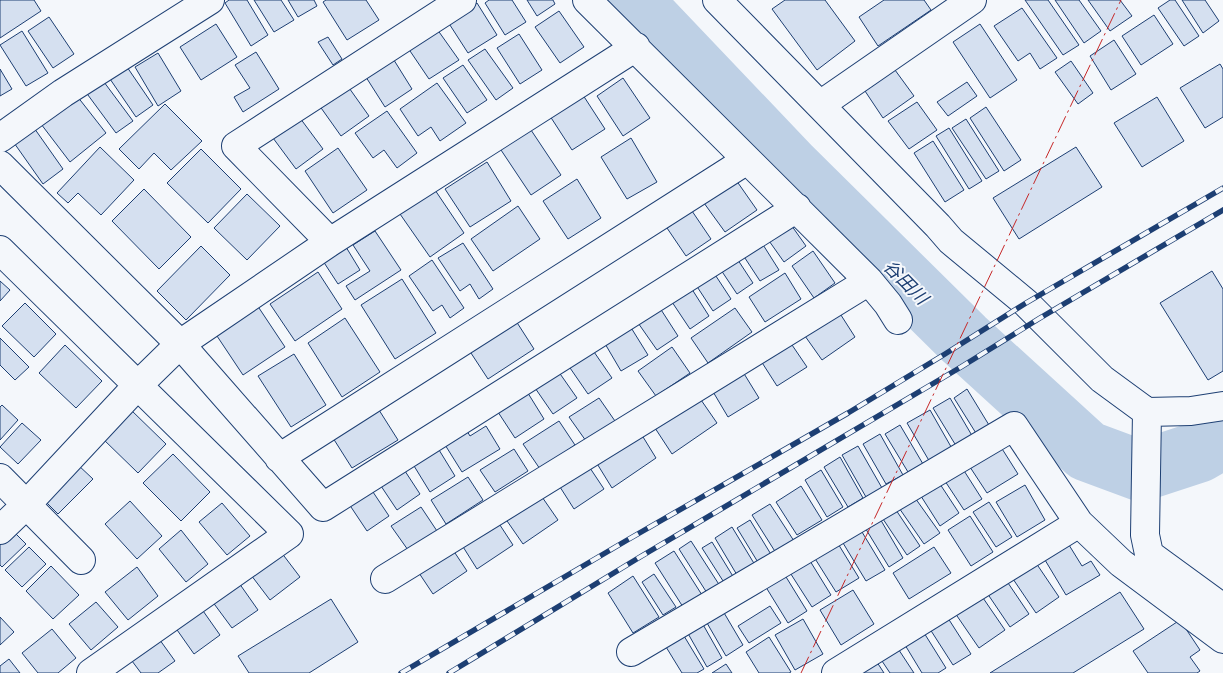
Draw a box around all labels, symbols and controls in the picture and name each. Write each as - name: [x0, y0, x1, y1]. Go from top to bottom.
- water label: 谷田川: [879, 255, 935, 311]

